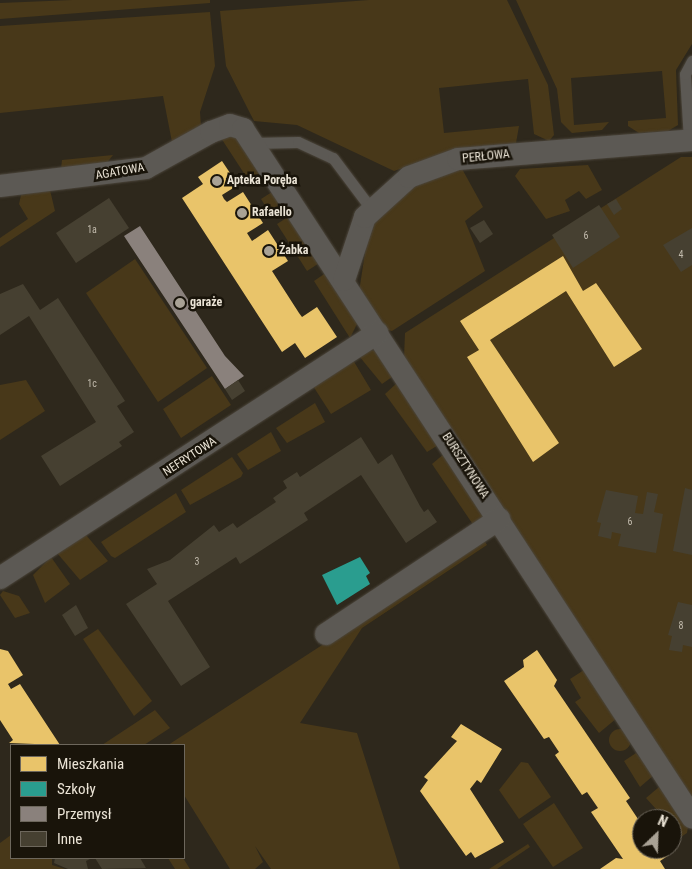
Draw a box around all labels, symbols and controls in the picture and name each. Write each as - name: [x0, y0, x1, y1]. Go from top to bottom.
- street label: PERŁOWA: [462, 147, 510, 167]
- street label: AGATOWA: [95, 161, 145, 183]
- place label: Apteka Poręba: [227, 174, 297, 188]
- marker: Apteka Poręba: [211, 175, 223, 187]
- place label: Rafaello: [252, 206, 292, 220]
- marker: Rafaello: [236, 207, 248, 219]
- house number: 1a: [87, 224, 97, 236]
- house number: 6: [584, 230, 588, 242]
- place label: Żabka: [279, 244, 308, 258]
- marker: Żabka: [263, 245, 275, 257]
- house number: 4: [679, 249, 683, 261]
- place label: garaże: [190, 296, 222, 310]
- marker: garaże: [174, 297, 186, 309]
- house number: 1c: [87, 378, 97, 390]
- street label: BURSZTYNOWA: [438, 431, 492, 501]
- street label: NEFRYTOWA: [161, 434, 219, 480]
- house number: 6: [628, 516, 632, 528]
- house number: 3: [195, 556, 199, 568]
- house number: 8: [679, 620, 683, 632]
- legend: [10, 744, 185, 859]
- text: Mieszkania: [57, 755, 124, 773]
- text: Szkoły: [57, 780, 96, 798]
- text: Przemysł: [57, 805, 112, 823]
- north arrow: [632, 809, 682, 859]
- text: N: [656, 812, 670, 830]
- text: Inne: [57, 830, 82, 848]

